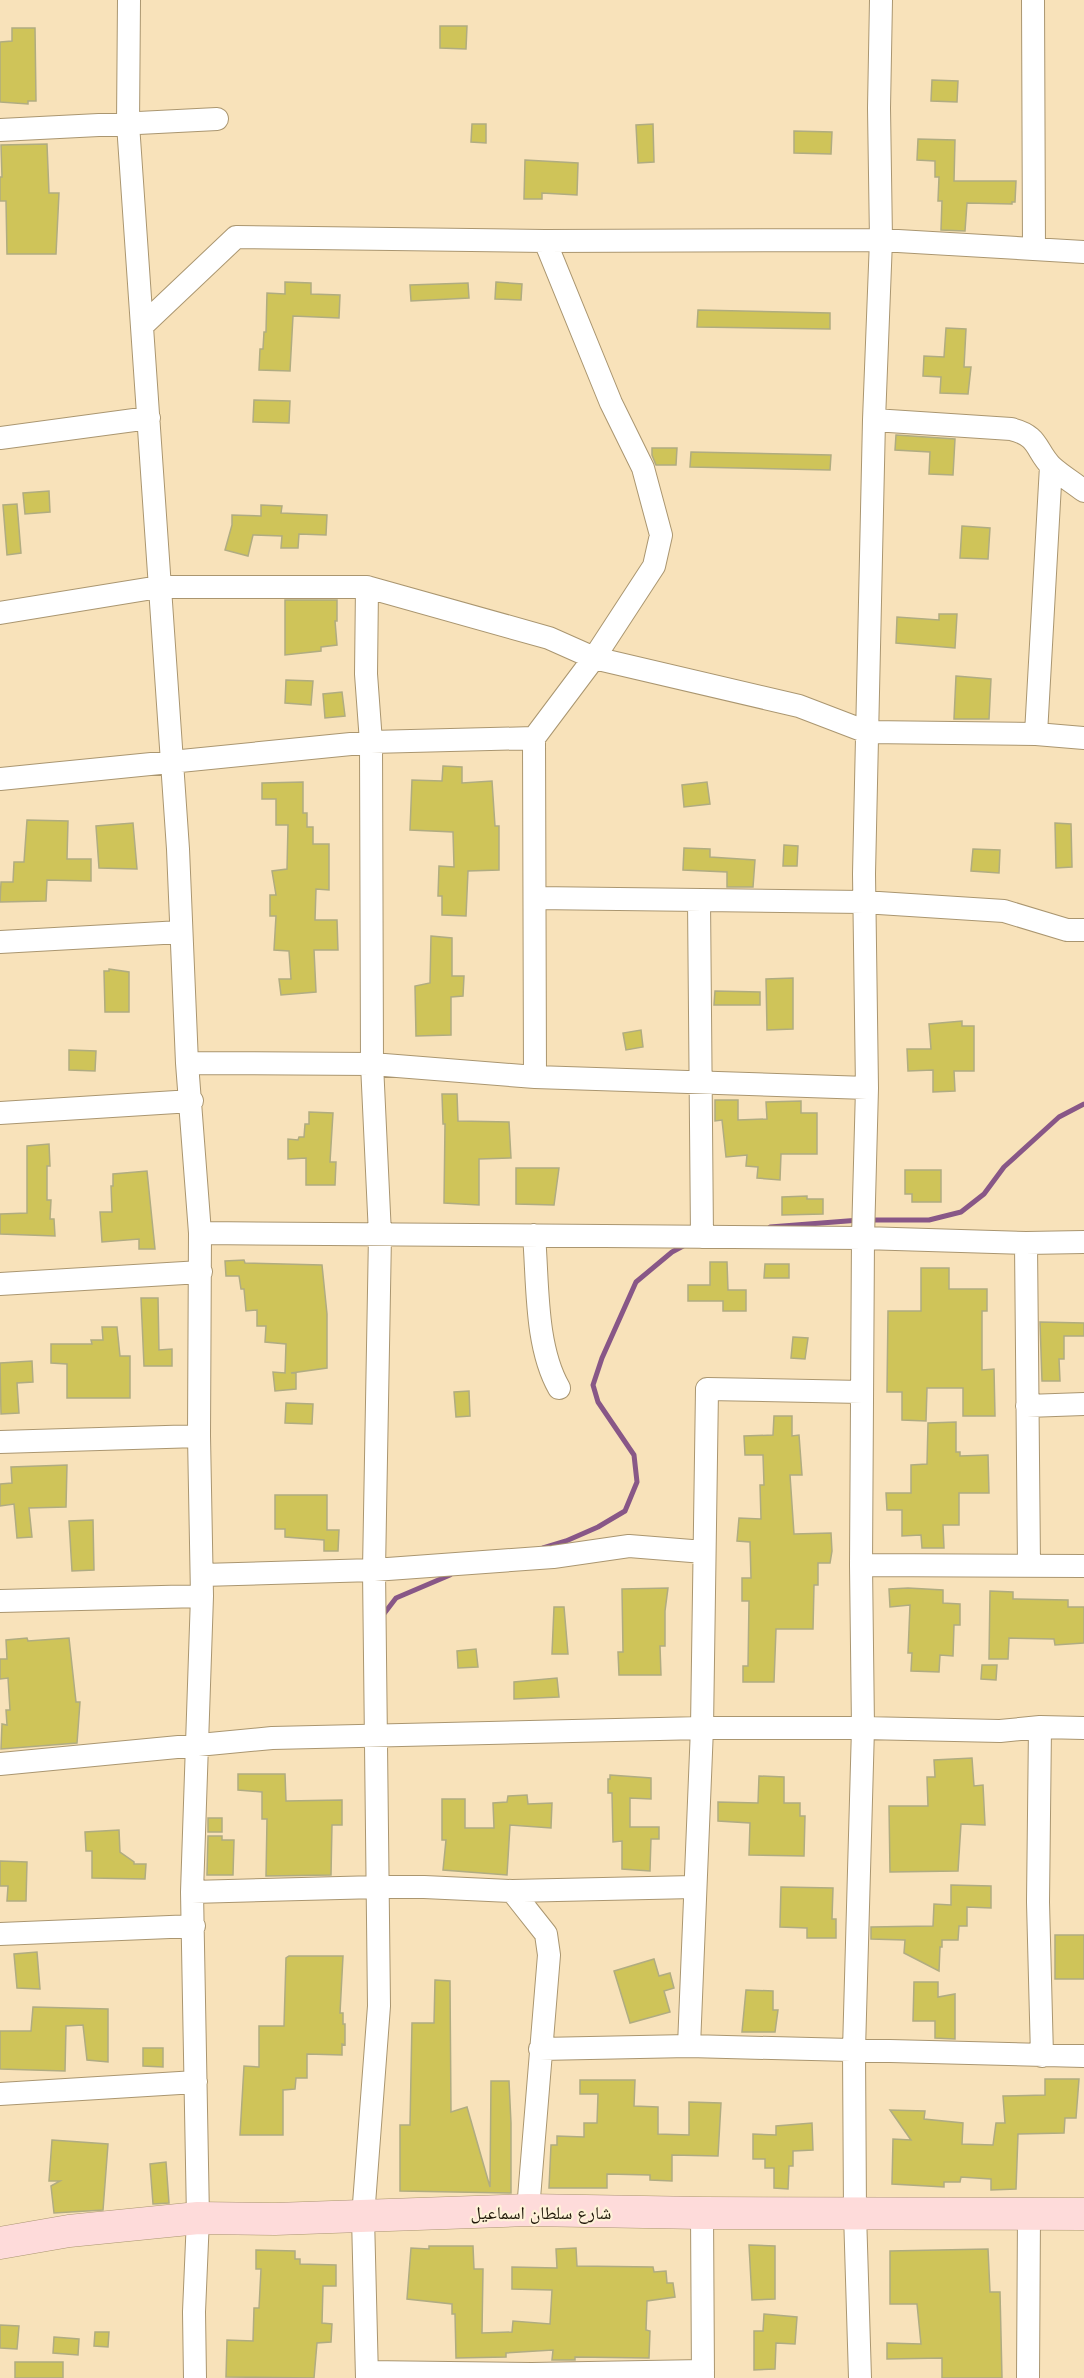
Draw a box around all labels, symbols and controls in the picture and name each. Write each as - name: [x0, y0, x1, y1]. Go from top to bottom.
- street label: شارع سلطان اسماعيل: [471, 2200, 611, 2225]

